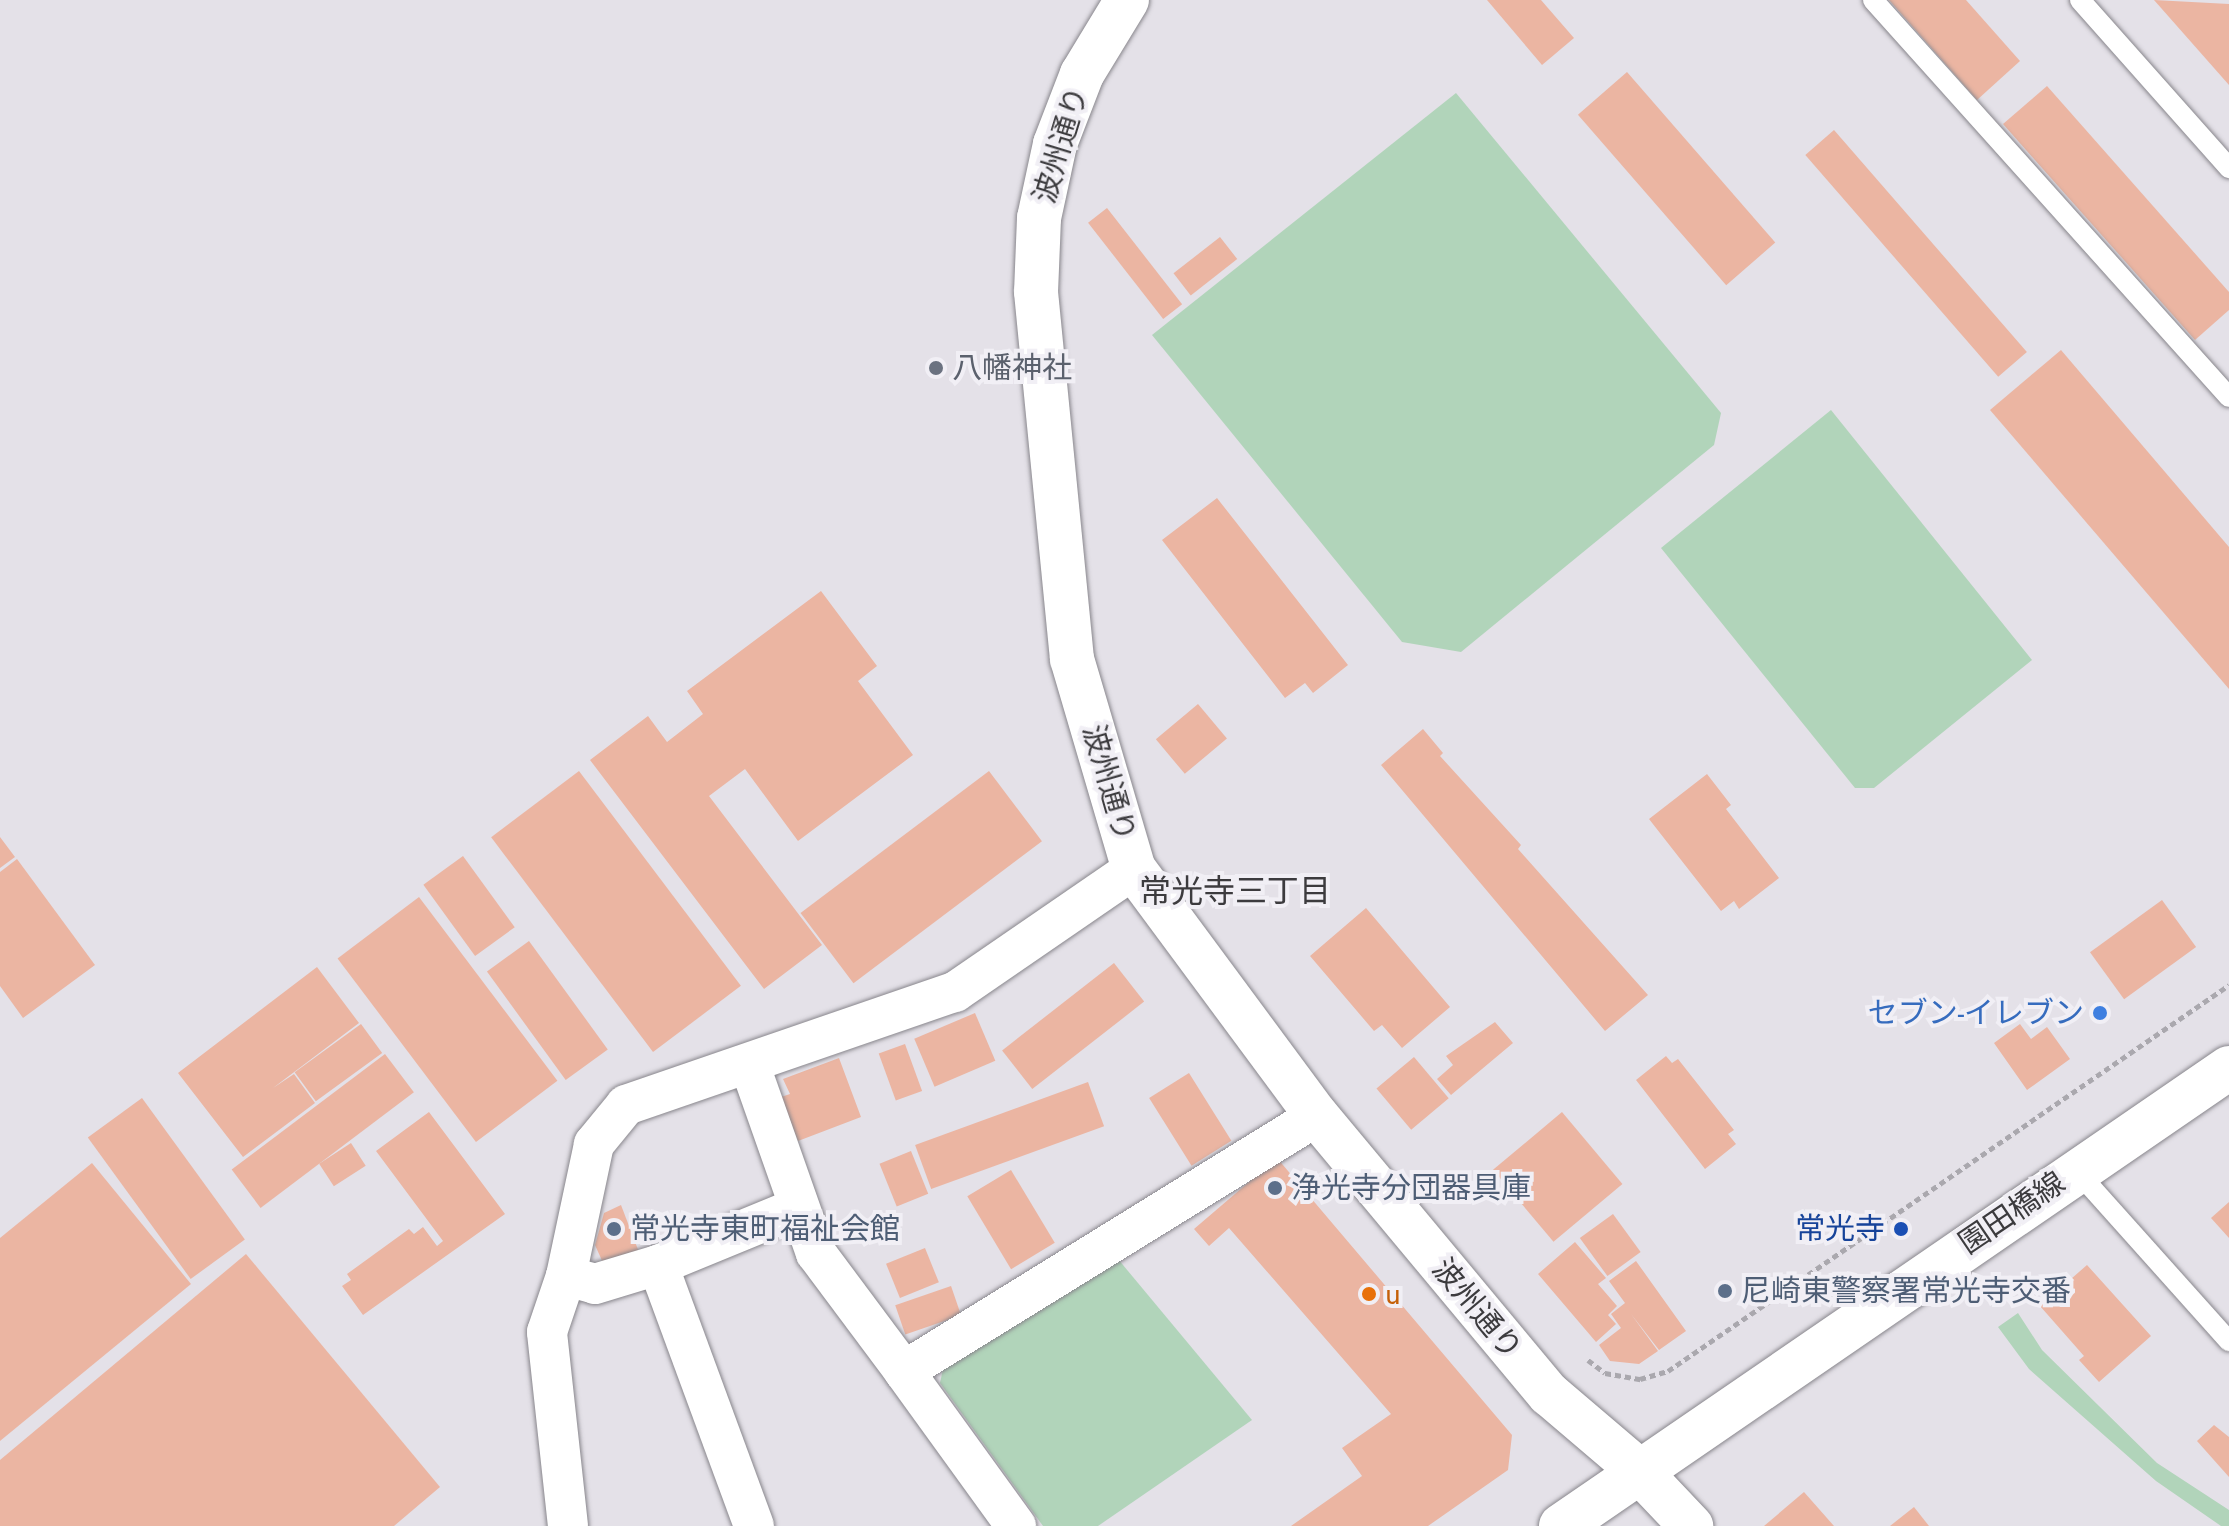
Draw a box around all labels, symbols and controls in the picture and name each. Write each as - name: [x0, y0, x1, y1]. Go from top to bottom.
- street label: 波州通り: [1026, 82, 1096, 208]
- place label: 八幡神社: [952, 350, 1072, 386]
- marker: 八幡神社: [927, 359, 945, 377]
- street label: 波州通り: [1075, 720, 1143, 846]
- district label: 常光寺三丁目: [1139, 872, 1331, 910]
- place label: セブン-イレブン: [1868, 995, 2084, 1031]
- marker: セブン-イレブン: [2091, 1004, 2109, 1022]
- street label: 園田橋線: [1952, 1165, 2072, 1261]
- place label: 浄光寺分団器具庫: [1291, 1170, 1531, 1206]
- marker: 浄光寺分団器具庫: [1266, 1179, 1284, 1197]
- place label: 常光寺東町福祉会館: [630, 1211, 900, 1247]
- place label: 常光寺: [1795, 1211, 1885, 1247]
- marker: 常光寺東町福祉会館: [605, 1220, 623, 1238]
- marker: 常光寺: [1892, 1220, 1910, 1238]
- street label: 波州通り: [1425, 1251, 1529, 1367]
- place label: 尼崎東警察署常光寺交番: [1741, 1273, 2071, 1309]
- place label: u: [1385, 1276, 1401, 1312]
- marker: 尼崎東警察署常光寺交番: [1716, 1282, 1734, 1300]
- marker: u: [1360, 1285, 1378, 1303]

